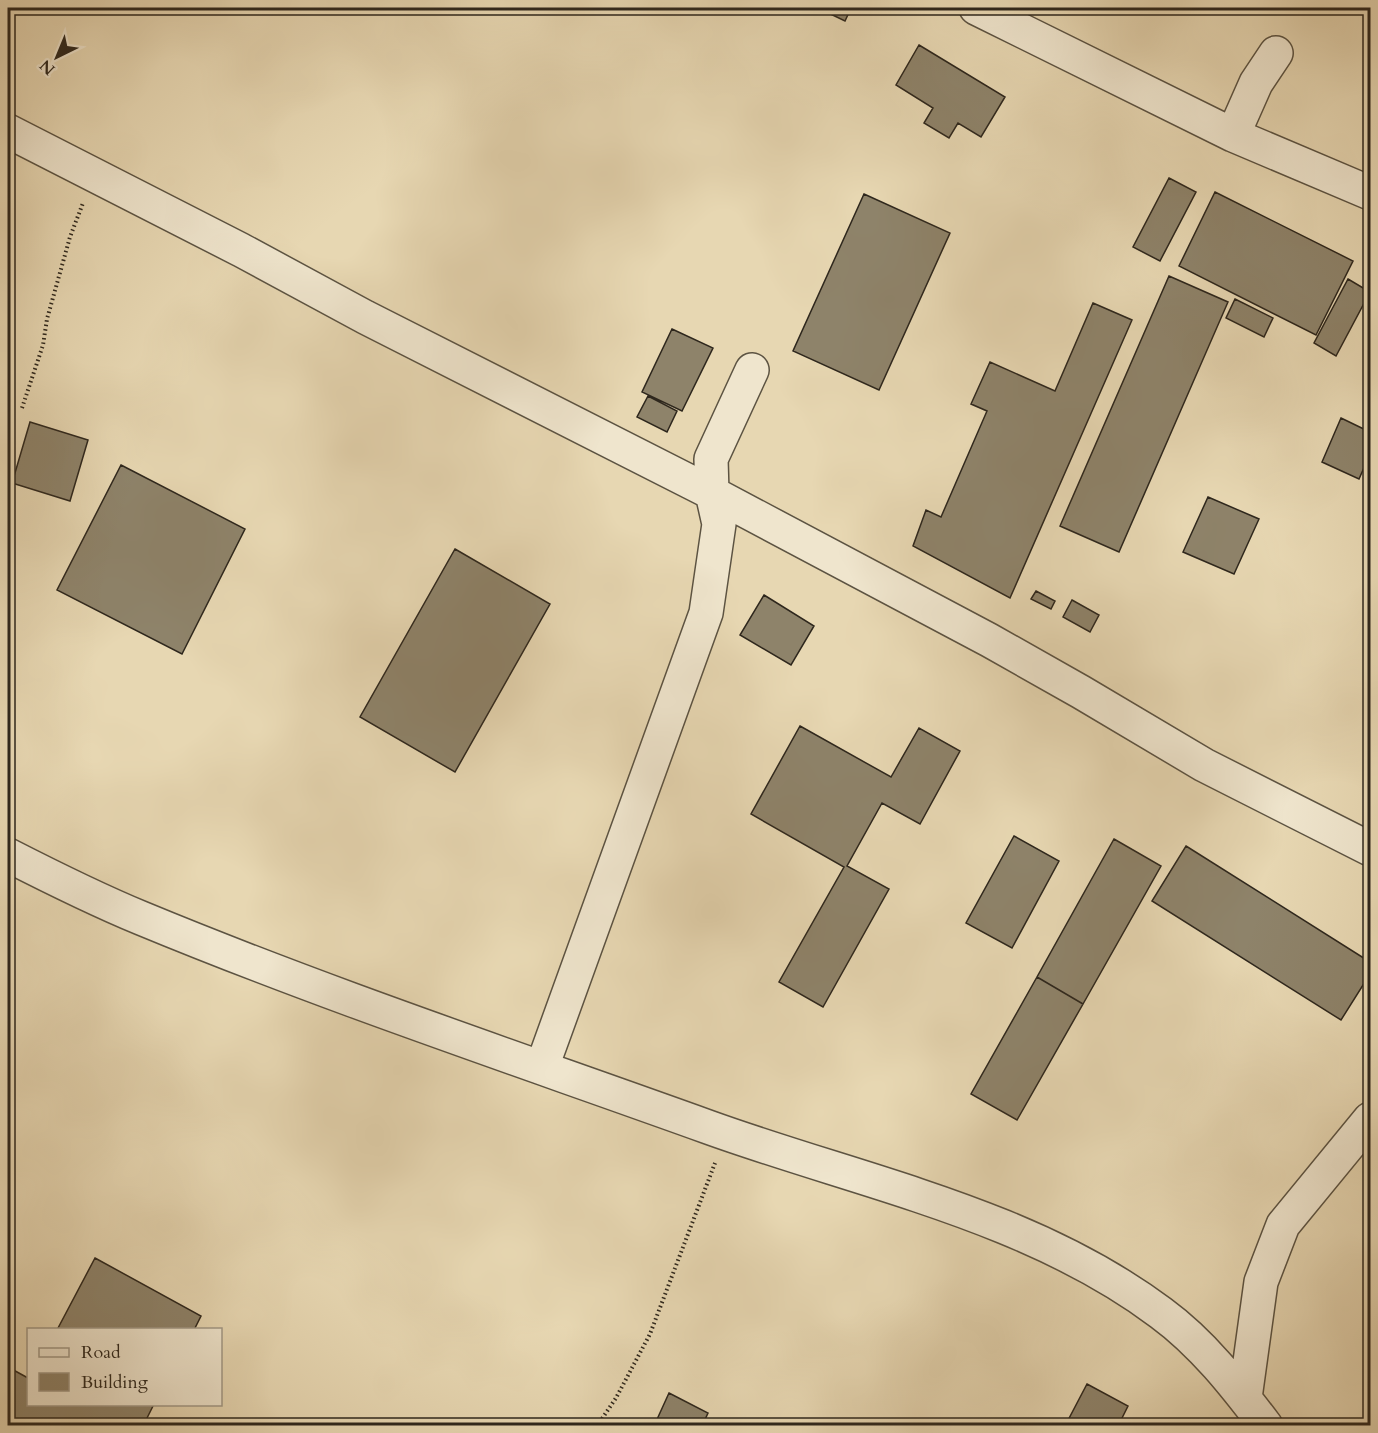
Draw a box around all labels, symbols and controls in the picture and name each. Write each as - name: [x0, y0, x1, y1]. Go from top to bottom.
- north arrow: [27, 27, 87, 87]
- text: N: [35, 54, 60, 80]
- legend: [27, 1328, 222, 1406]
- text: Road: [81, 1340, 121, 1365]
- text: Building: [81, 1370, 149, 1395]

